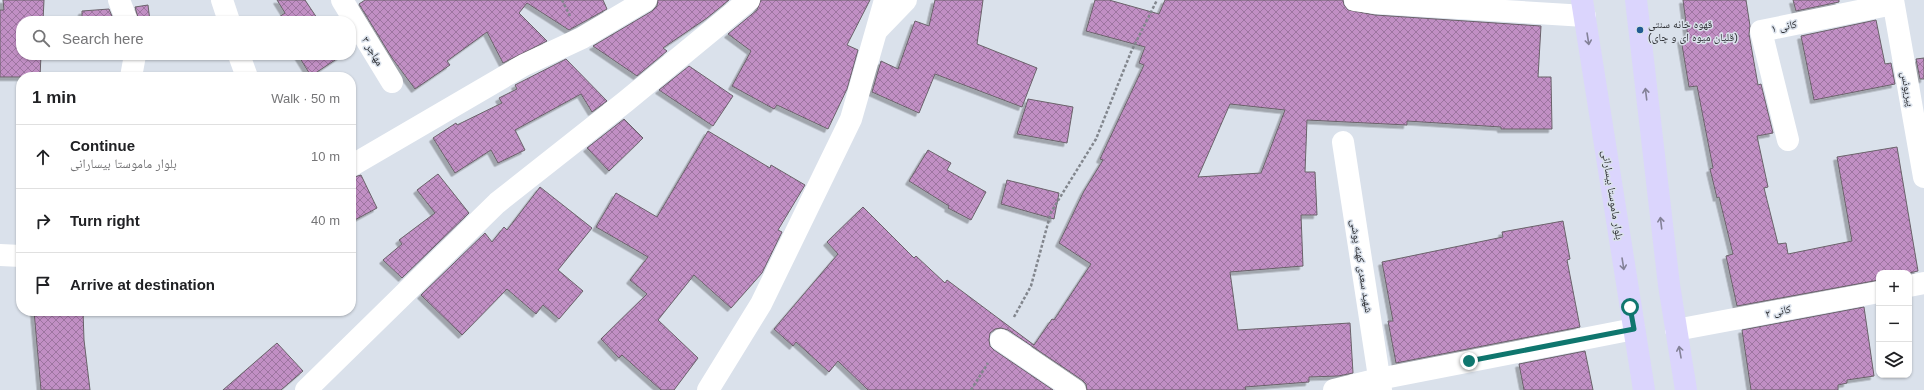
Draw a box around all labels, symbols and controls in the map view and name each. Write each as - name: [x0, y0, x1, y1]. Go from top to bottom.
- search box: [16, 16, 356, 60]
- place label: قهوه خانه سنتی (قلیان میوه ای و چای): [1648, 18, 1738, 44]
- street label: کانی ۱: [1770, 18, 1798, 35]
- marker: قهوه خانه سنتی (قلیان میوه ای و چای): [1635, 25, 1645, 35]
- icon: search: [30, 27, 52, 49]
- text: Search here: [62, 30, 144, 47]
- one-way arrow: [1584, 32, 1592, 45]
- street label: مهاجر ۳: [360, 34, 386, 68]
- street label: پیریونس: [1898, 71, 1917, 108]
- text: 1 min: [32, 88, 76, 107]
- one-way arrow: [1643, 88, 1650, 101]
- text: Walk · 50 m: [271, 91, 340, 106]
- text: Continue: [70, 137, 135, 154]
- icon: ahead: [32, 146, 54, 168]
- text: 10 m: [311, 149, 340, 164]
- street label: بلوار ماموستا بیسارانی: [1599, 149, 1626, 241]
- text: بلوار ماموستا بیسارانی: [70, 156, 177, 171]
- icon: right: [32, 210, 54, 232]
- text: Turn right: [70, 212, 140, 229]
- text: 40 m: [311, 213, 340, 228]
- one-way arrow: [1658, 217, 1665, 230]
- street label: شهید سعدی کهنه پوشی: [1348, 219, 1375, 314]
- one-way arrow: [1619, 257, 1627, 270]
- map controls: [1876, 270, 1912, 378]
- button: +: [1876, 270, 1912, 306]
- icon: arrive: [32, 274, 54, 296]
- text: Arrive at destination: [70, 276, 215, 293]
- route start: [1621, 298, 1639, 316]
- street label: کانی ۲: [1764, 303, 1792, 320]
- button: −: [1876, 306, 1912, 342]
- button: layers: [1876, 342, 1912, 378]
- one-way arrow: [1676, 345, 1684, 358]
- route end: [1460, 352, 1478, 370]

